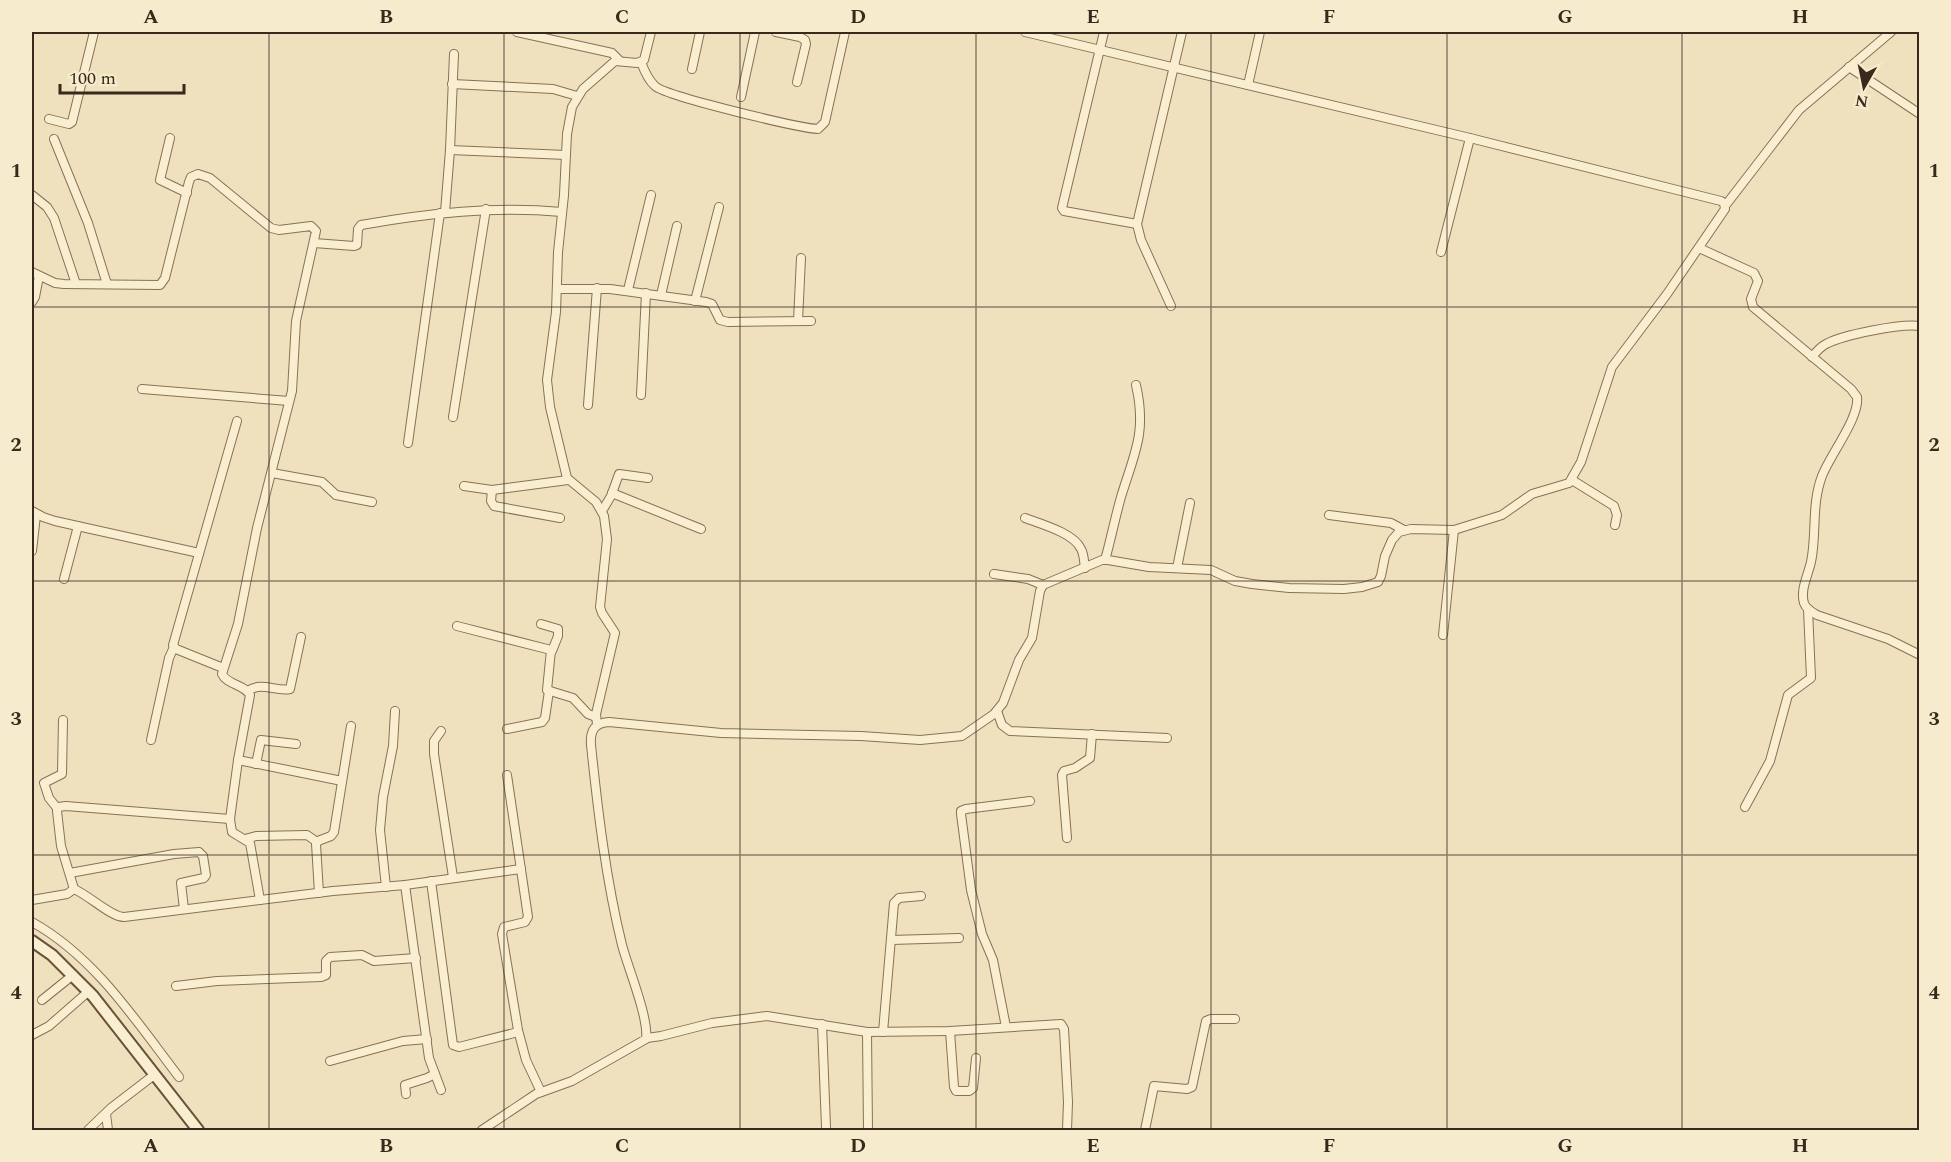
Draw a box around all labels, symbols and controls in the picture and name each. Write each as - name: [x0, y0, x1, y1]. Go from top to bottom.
- text: A: [143, 2, 159, 32]
- text: B: [379, 2, 393, 32]
- text: C: [615, 2, 629, 32]
- text: D: [850, 2, 866, 32]
- text: E: [1086, 2, 1100, 32]
- text: F: [1323, 2, 1335, 32]
- text: G: [1557, 2, 1573, 32]
- text: H: [1792, 2, 1808, 32]
- scale bar: [60, 57, 184, 95]
- north arrow: [1834, 57, 1894, 117]
- text: 100 m: [69, 65, 116, 92]
- text: N: [1853, 88, 1870, 114]
- text: 1: [10, 156, 22, 186]
- text: 1: [1928, 156, 1940, 186]
- text: 2: [10, 430, 22, 460]
- text: 2: [1928, 430, 1940, 460]
- text: 3: [10, 704, 22, 734]
- text: 3: [1928, 704, 1940, 734]
- text: 4: [10, 978, 22, 1008]
- text: 4: [1928, 978, 1940, 1008]
- text: A: [143, 1131, 159, 1161]
- text: B: [379, 1131, 393, 1161]
- text: C: [615, 1131, 629, 1161]
- text: D: [850, 1131, 866, 1161]
- text: E: [1086, 1131, 1100, 1161]
- text: F: [1323, 1131, 1335, 1161]
- text: G: [1557, 1131, 1573, 1161]
- text: H: [1792, 1131, 1808, 1161]

